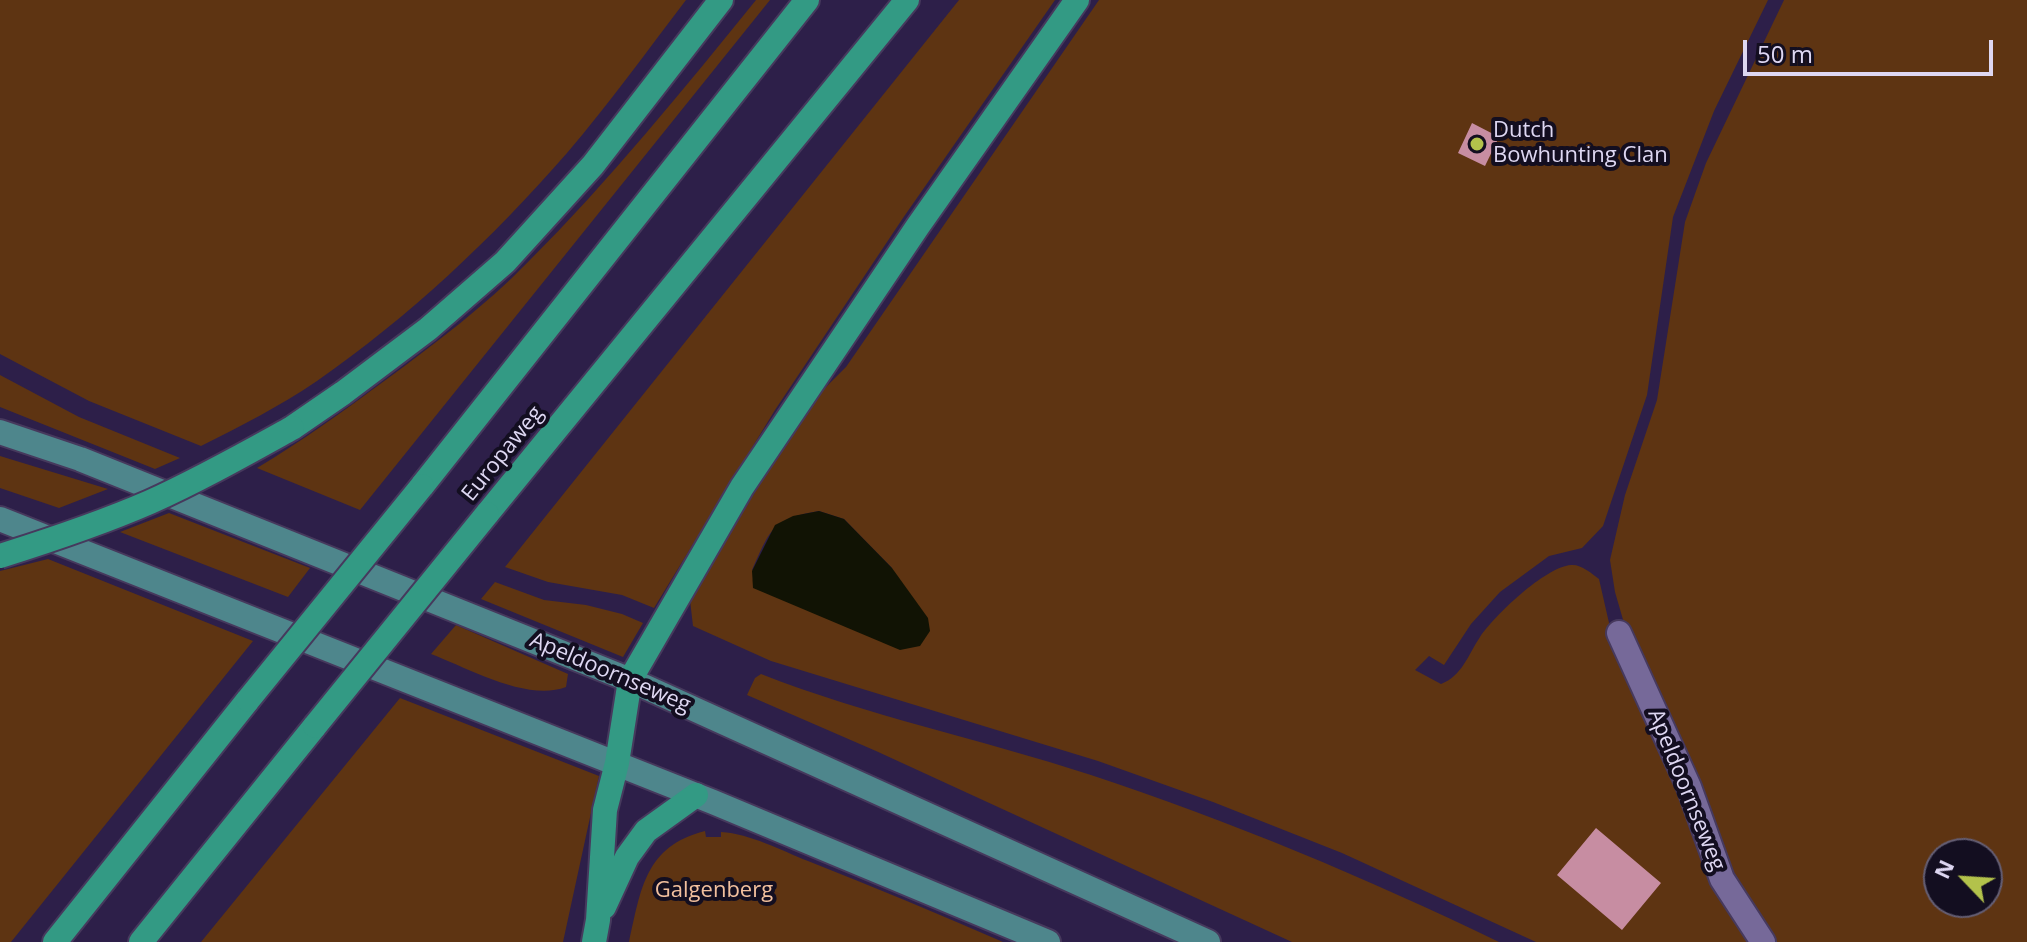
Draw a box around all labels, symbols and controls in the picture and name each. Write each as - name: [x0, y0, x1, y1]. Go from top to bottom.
- scale bar: [1747, 24, 1997, 74]
- text: 50 m: [1757, 37, 1813, 70]
- place label: Dutch Bowhunting Clan: [1493, 118, 1668, 170]
- marker: Dutch Bowhunting Clan: [1468, 135, 1486, 153]
- street label: Europaweg: [457, 401, 549, 507]
- street label: Apeldoornseweg: [526, 627, 694, 719]
- street label: Apeldoornseweg: [1642, 705, 1730, 875]
- north arrow: [1923, 838, 2003, 918]
- text: N: [1926, 854, 1960, 883]
- park label: Galgenberg: [655, 878, 773, 904]

